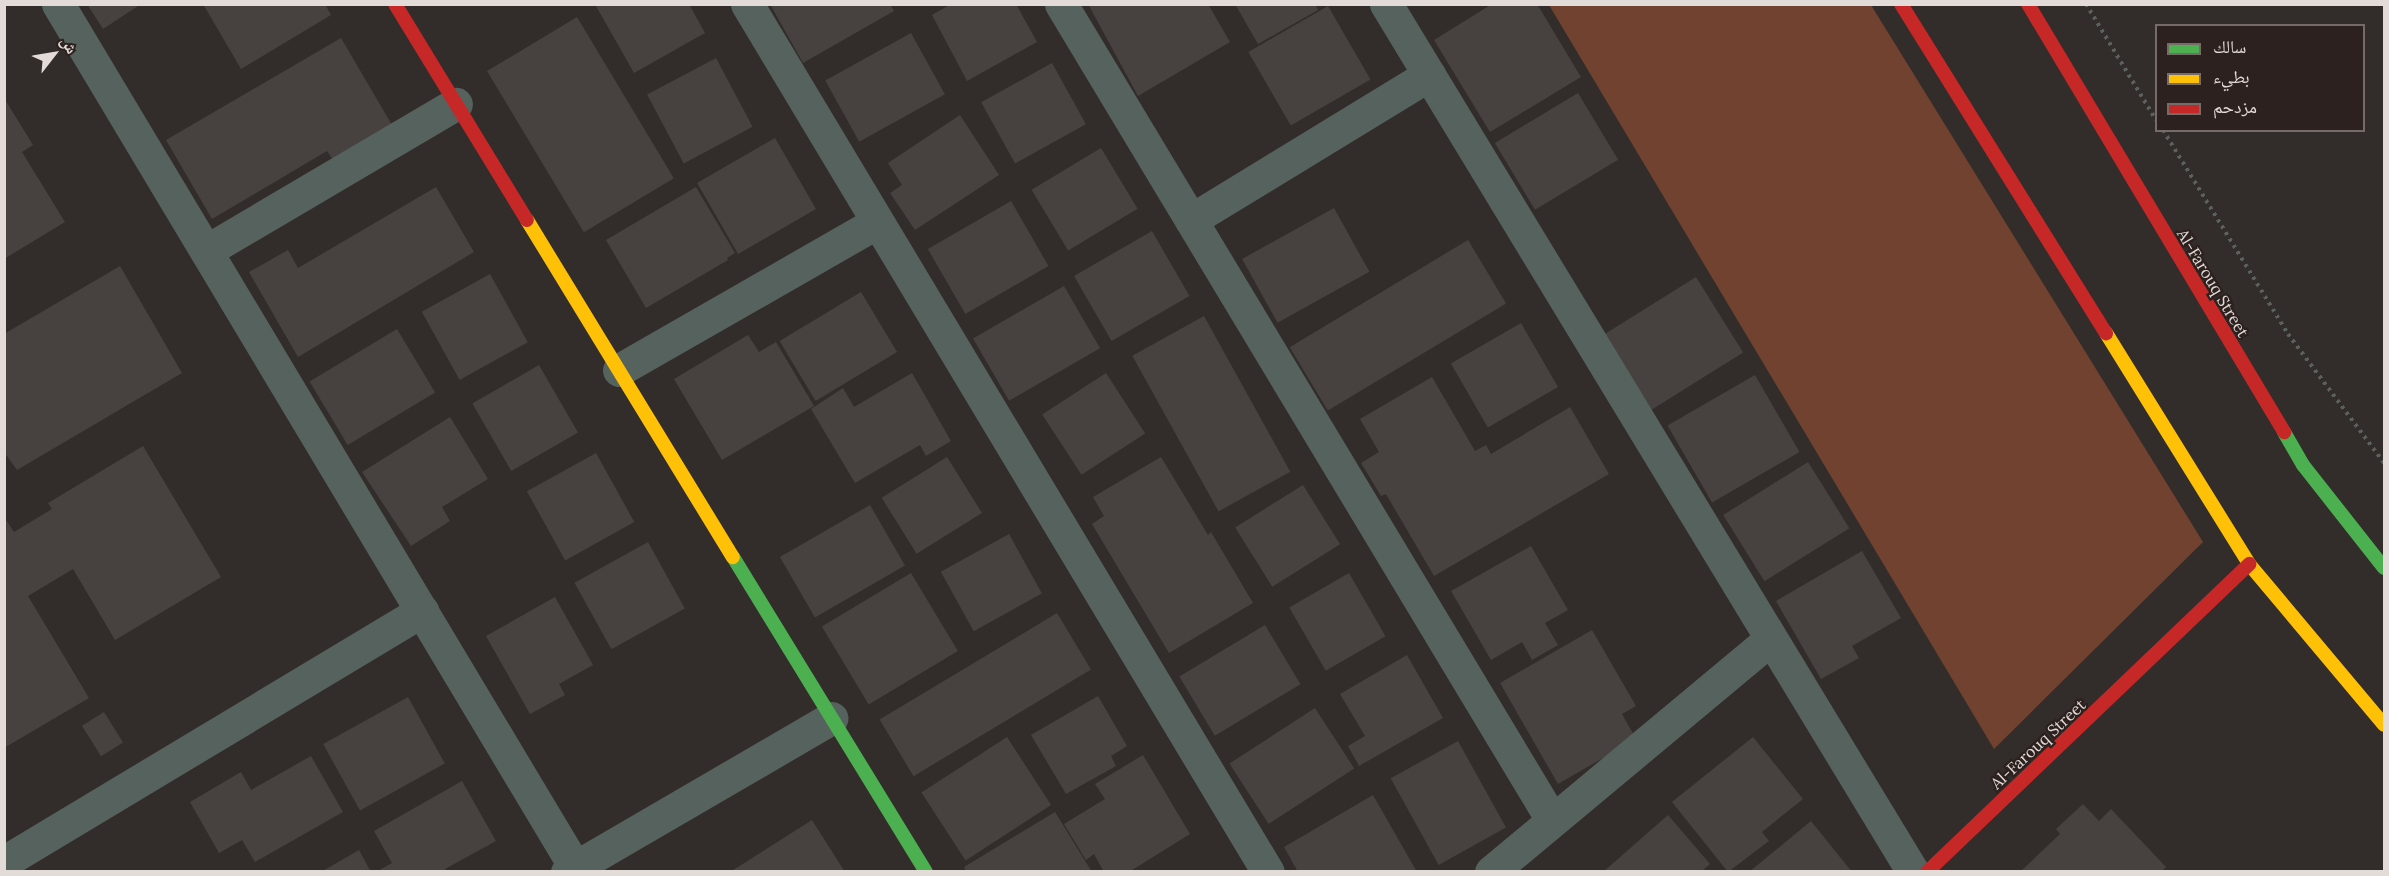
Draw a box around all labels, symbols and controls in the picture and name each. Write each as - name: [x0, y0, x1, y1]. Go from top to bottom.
- north arrow: [24, 24, 84, 84]
- legend: [2155, 24, 2365, 132]
- text: ش: [56, 32, 82, 57]
- text: سالك: [2213, 35, 2246, 58]
- text: بطيء: [2213, 65, 2250, 88]
- text: مزدحم: [2213, 95, 2257, 118]
- street label: Al-Farouq Street: [2173, 225, 2253, 341]
- street label: Al-Farouq Street: [1987, 695, 2089, 793]

